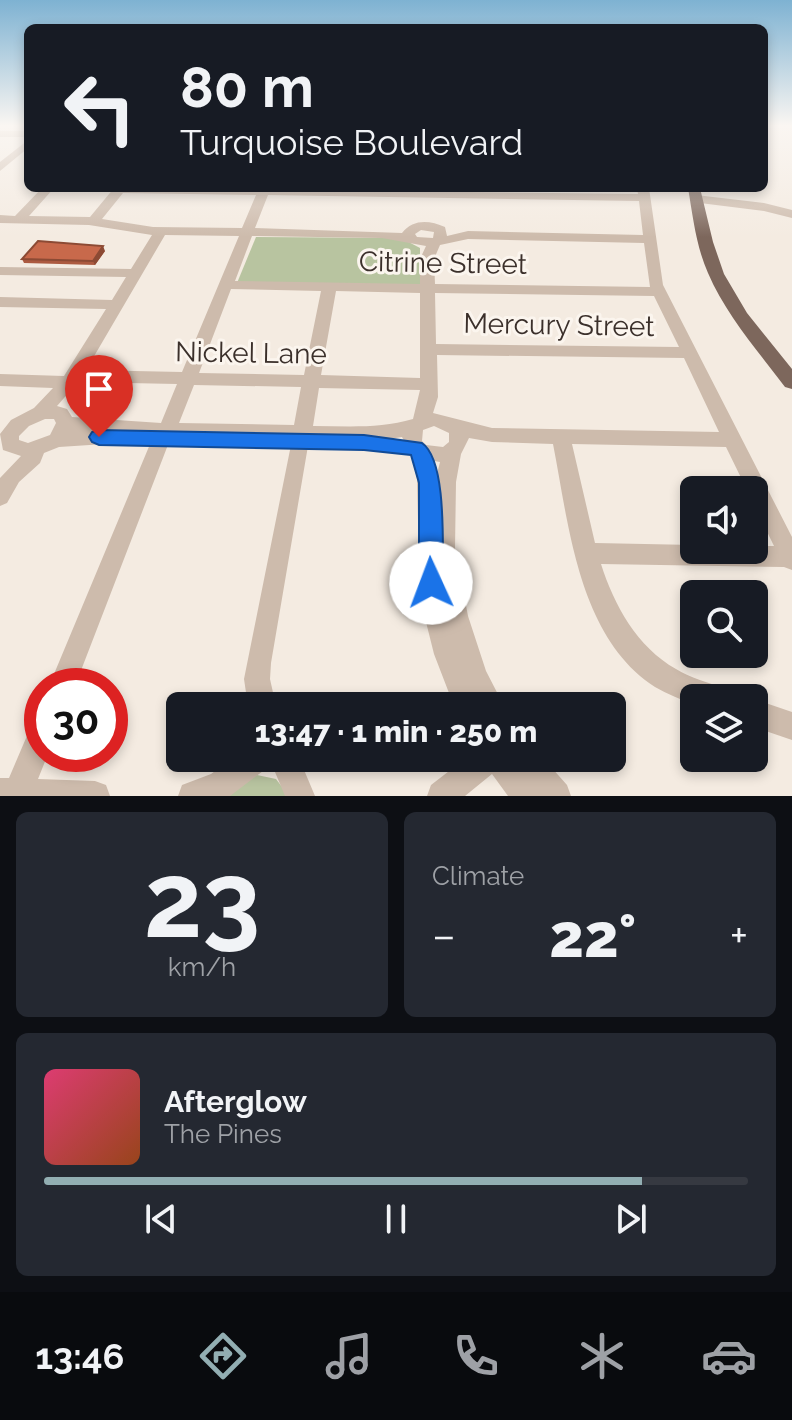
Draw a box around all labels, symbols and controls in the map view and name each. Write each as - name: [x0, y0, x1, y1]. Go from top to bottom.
- text: 80 m: [180, 54, 314, 120]
- icon: left: [48, 56, 152, 160]
- text: Turquoise Boulevard: [180, 121, 523, 163]
- street label: Citrine Street: [359, 245, 528, 281]
- street label: Mercury Street: [463, 307, 655, 343]
- street label: Nickel Lane: [175, 335, 327, 371]
- pin: [65, 355, 133, 437]
- icon: arrive: [77, 367, 121, 411]
- map controls: [680, 476, 768, 772]
- button: sound: [680, 476, 768, 564]
- position arrow: [389, 541, 473, 625]
- button: search: [680, 580, 768, 668]
- speed limit sign: 30: [24, 668, 128, 772]
- button: layers: [680, 684, 768, 772]
- text: 13:47 · 1 min · 250 m: [255, 714, 537, 749]
- text: 23: [144, 839, 260, 961]
- text: Climate: [432, 861, 524, 891]
- text: 22°: [549, 901, 636, 971]
- text: −: [432, 910, 456, 961]
- text: +: [730, 910, 748, 961]
- text: km/h: [168, 952, 236, 982]
- text: Afterglow: [164, 1084, 307, 1119]
- text: The Pines: [164, 1119, 282, 1149]
- icon: previous: [139, 1197, 183, 1241]
- icon: pause: [374, 1197, 418, 1241]
- icon: next: [609, 1197, 653, 1241]
- icon: directions: [195, 1328, 251, 1384]
- icon: music: [321, 1328, 377, 1384]
- icon: phone: [448, 1328, 504, 1384]
- icon: climate: [574, 1328, 630, 1384]
- icon: car: [701, 1328, 757, 1384]
- text: 13:46: [35, 1335, 124, 1377]

